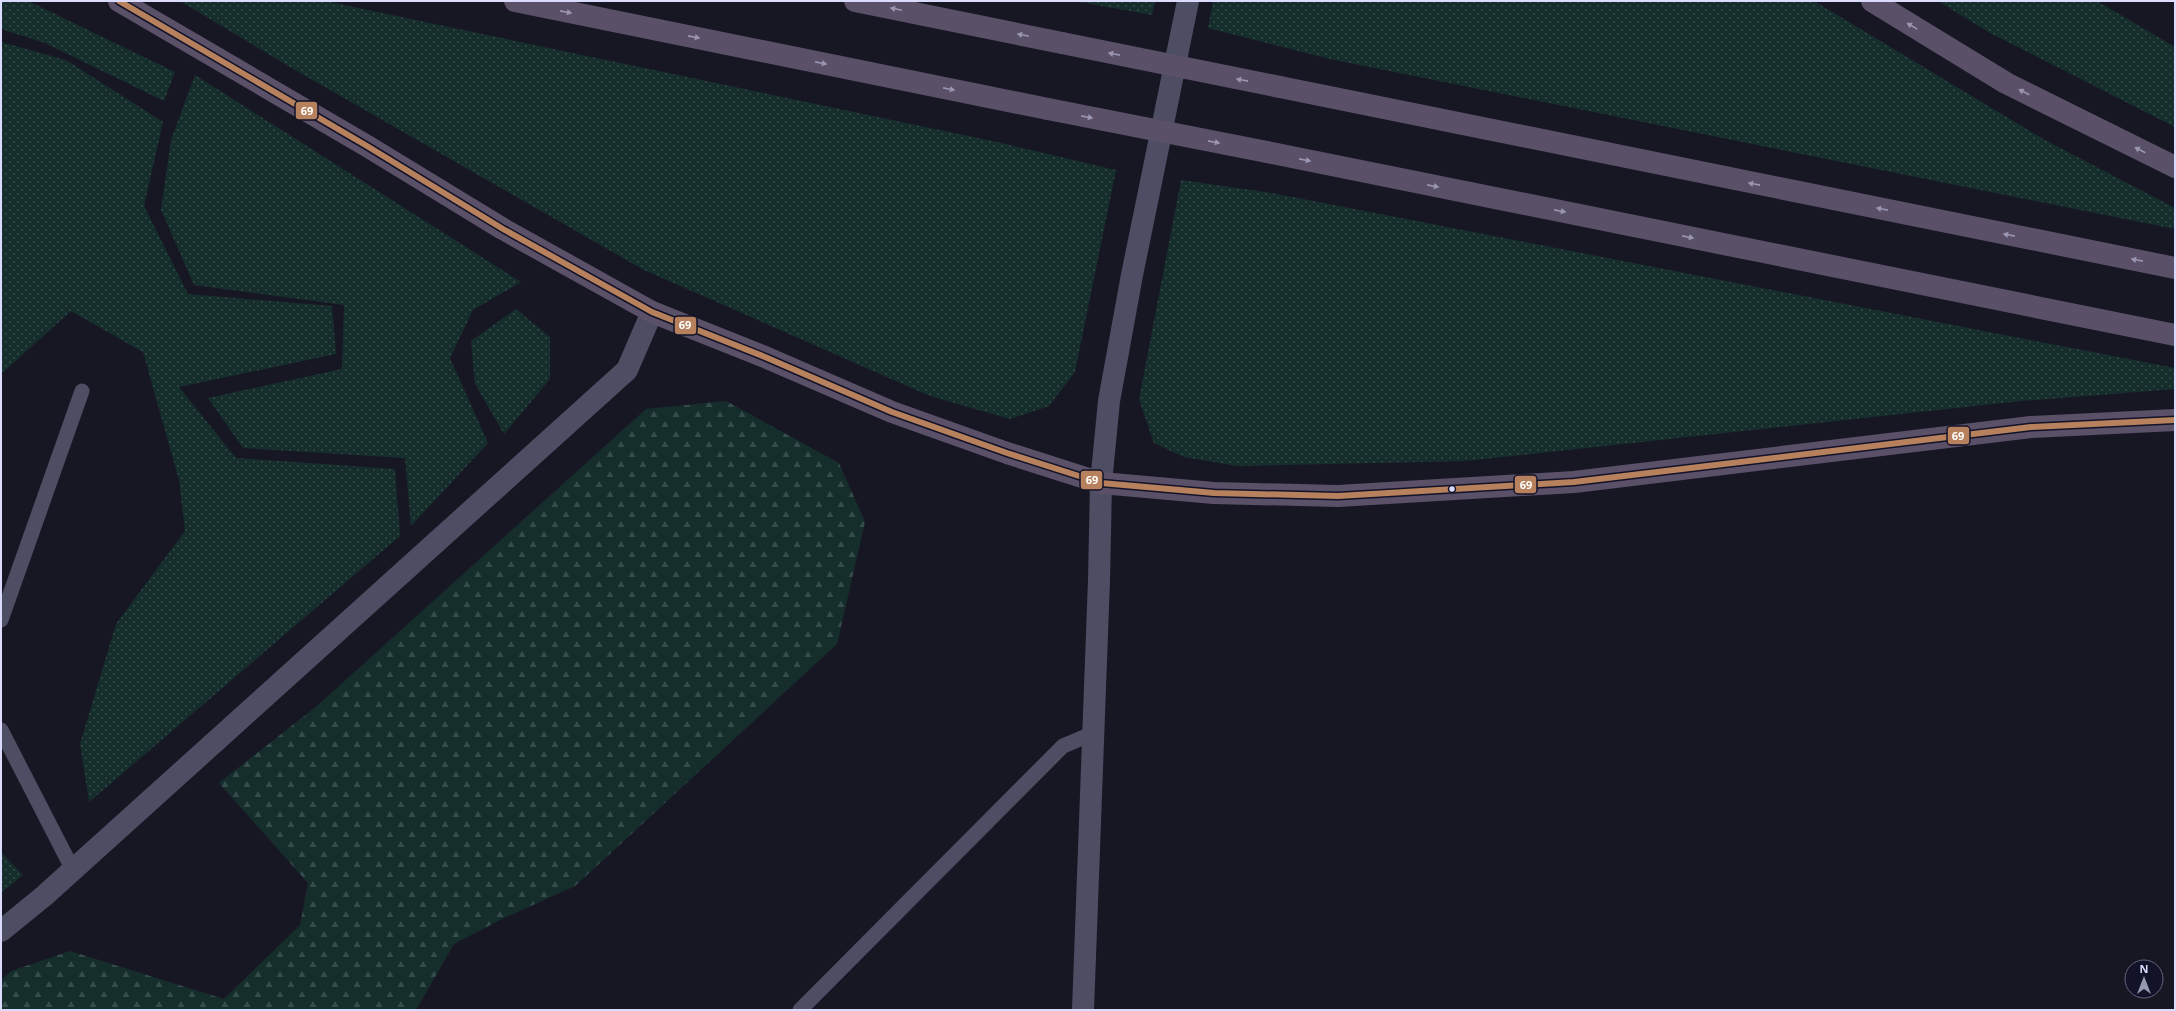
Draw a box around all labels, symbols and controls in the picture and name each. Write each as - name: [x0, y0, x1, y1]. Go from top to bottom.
- one-way arrow: [890, 6, 902, 12]
- one-way arrow: [560, 9, 573, 15]
- one-way arrow: [1906, 22, 1918, 29]
- one-way arrow: [1017, 32, 1029, 38]
- one-way arrow: [688, 35, 700, 41]
- one-way arrow: [1108, 50, 1121, 56]
- one-way arrow: [815, 61, 827, 67]
- one-way arrow: [1236, 76, 1248, 82]
- one-way arrow: [943, 86, 955, 92]
- one-way arrow: [2018, 89, 2030, 95]
- line badge: 69: [295, 101, 318, 120]
- text: 69: [301, 103, 313, 118]
- one-way arrow: [1080, 114, 1093, 120]
- one-way arrow: [1208, 139, 1220, 145]
- one-way arrow: [2134, 147, 2146, 153]
- one-way arrow: [1299, 157, 1311, 163]
- one-way arrow: [1748, 180, 1760, 186]
- one-way arrow: [1427, 183, 1439, 189]
- one-way arrow: [1876, 206, 1888, 212]
- one-way arrow: [1554, 209, 1566, 215]
- one-way arrow: [2003, 231, 2015, 237]
- one-way arrow: [1682, 234, 1694, 240]
- one-way arrow: [2131, 257, 2143, 263]
- line badge: 69: [674, 316, 697, 335]
- text: 69: [679, 317, 691, 332]
- line badge: 69: [1947, 426, 1970, 445]
- text: 69: [1952, 428, 1964, 443]
- line badge: 69: [1080, 470, 1103, 490]
- text: 69: [1086, 472, 1098, 487]
- line badge: 69: [1514, 475, 1537, 494]
- text: 69: [1520, 477, 1532, 492]
- unlabelled marker: [1447, 484, 1457, 494]
- north arrow: [2124, 959, 2164, 999]
- text: N: [2140, 961, 2148, 976]

